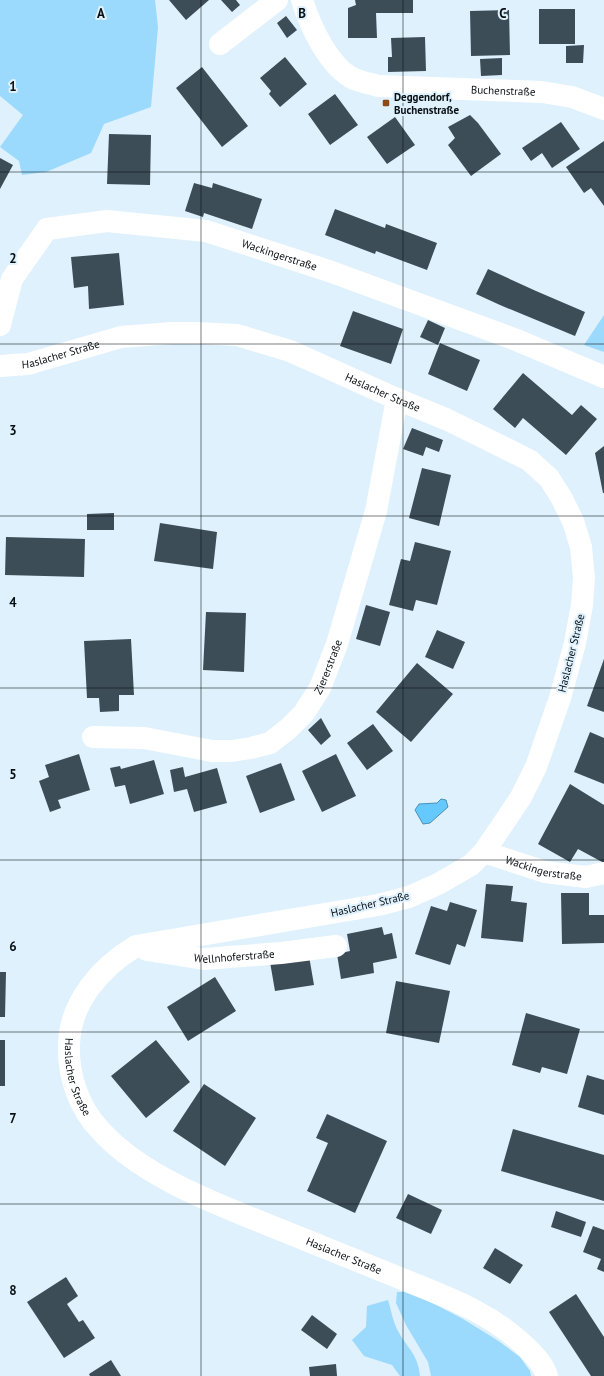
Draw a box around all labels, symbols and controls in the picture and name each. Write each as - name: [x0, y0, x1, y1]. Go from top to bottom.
- text: A: [97, 5, 105, 22]
- text: B: [298, 5, 306, 22]
- text: C: [499, 5, 507, 22]
- text: 1: [9, 78, 17, 95]
- street label: Buchenstraße: [471, 82, 536, 99]
- place label: Deggendorf, Buchenstraße: [394, 90, 459, 117]
- marker: Deggendorf, Buchenstraße: [381, 98, 391, 108]
- street label: Wackingerstraße: [240, 236, 319, 274]
- text: 2: [9, 250, 17, 267]
- street label: Haslacher Straße: [21, 336, 102, 371]
- street label: Haslacher Straße: [343, 370, 423, 415]
- text: 3: [9, 422, 17, 439]
- text: 4: [9, 594, 17, 611]
- street label: Haslacher Straße: [554, 612, 588, 694]
- street label: Ziererstraße: [311, 638, 345, 697]
- text: 5: [9, 766, 17, 783]
- street label: Wackingerstraße: [504, 852, 583, 883]
- street label: Haslacher Straße: [329, 888, 411, 920]
- text: 6: [9, 938, 17, 955]
- street label: Wellnhoferstraße: [193, 946, 276, 966]
- street label: Haslacher Straße: [62, 1038, 94, 1119]
- text: 7: [9, 1110, 17, 1127]
- street label: Haslacher Straße: [304, 1234, 384, 1277]
- text: 8: [9, 1282, 17, 1299]

